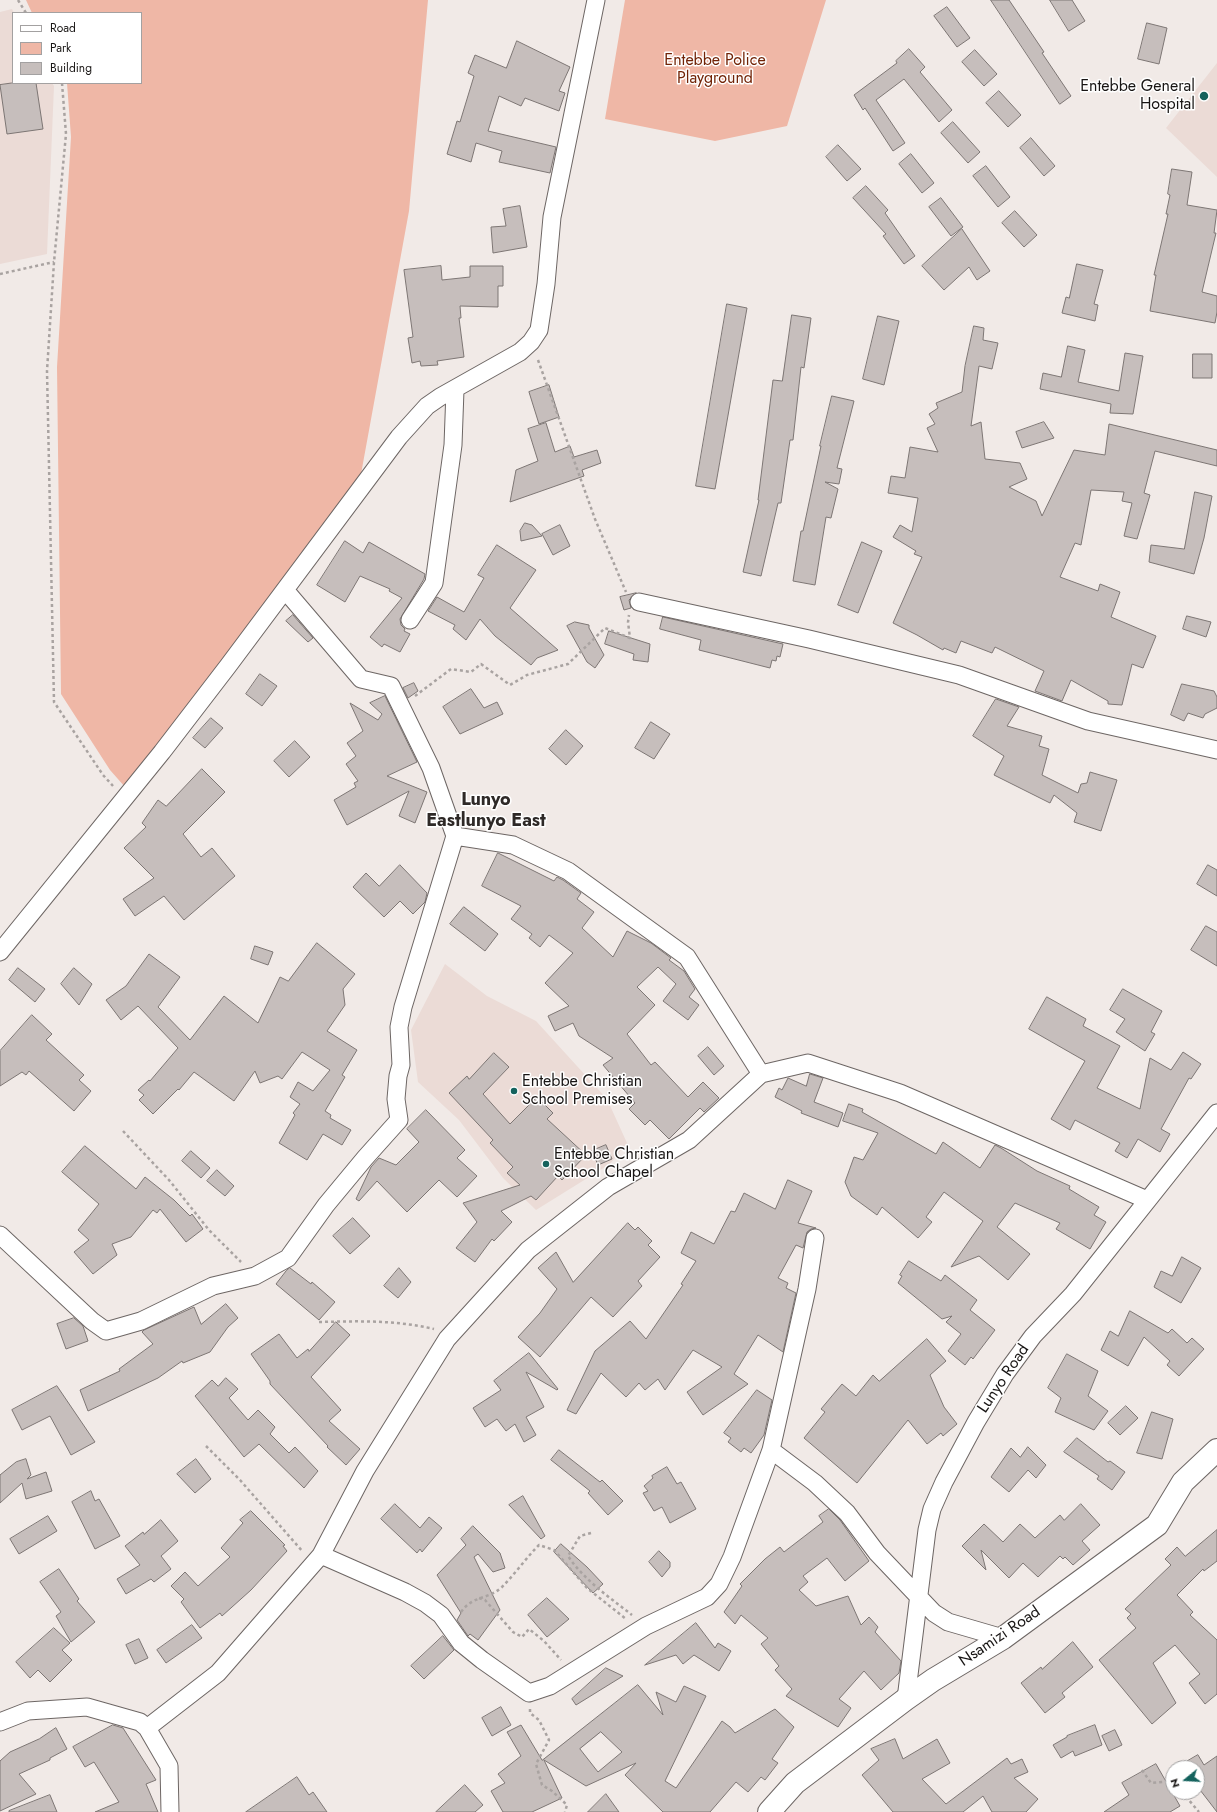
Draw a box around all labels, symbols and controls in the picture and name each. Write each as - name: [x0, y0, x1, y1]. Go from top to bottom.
- legend: [12, 12, 142, 84]
- text: Road: [50, 19, 76, 37]
- text: Park: [50, 39, 71, 57]
- park label: Entebbe Police Playground: [664, 51, 766, 89]
- text: Building: [50, 59, 92, 77]
- place label: Entebbe General Hospital: [1080, 77, 1195, 115]
- marker: Entebbe General Hospital: [1198, 90, 1210, 102]
- district label: Lunyo Eastlunyo East: [426, 790, 546, 832]
- place label: Entebbe Christian School Premises: [522, 1072, 642, 1110]
- marker: Entebbe Christian School Premises: [509, 1086, 519, 1096]
- place label: Entebbe Christian School Chapel: [554, 1145, 674, 1183]
- marker: Entebbe Christian School Chapel: [541, 1159, 551, 1169]
- street label: Lunyo Road: [974, 1341, 1034, 1417]
- street label: Nsamizi Road: [956, 1603, 1044, 1671]
- north arrow: [1165, 1760, 1205, 1800]
- text: N: [1166, 1777, 1183, 1790]

